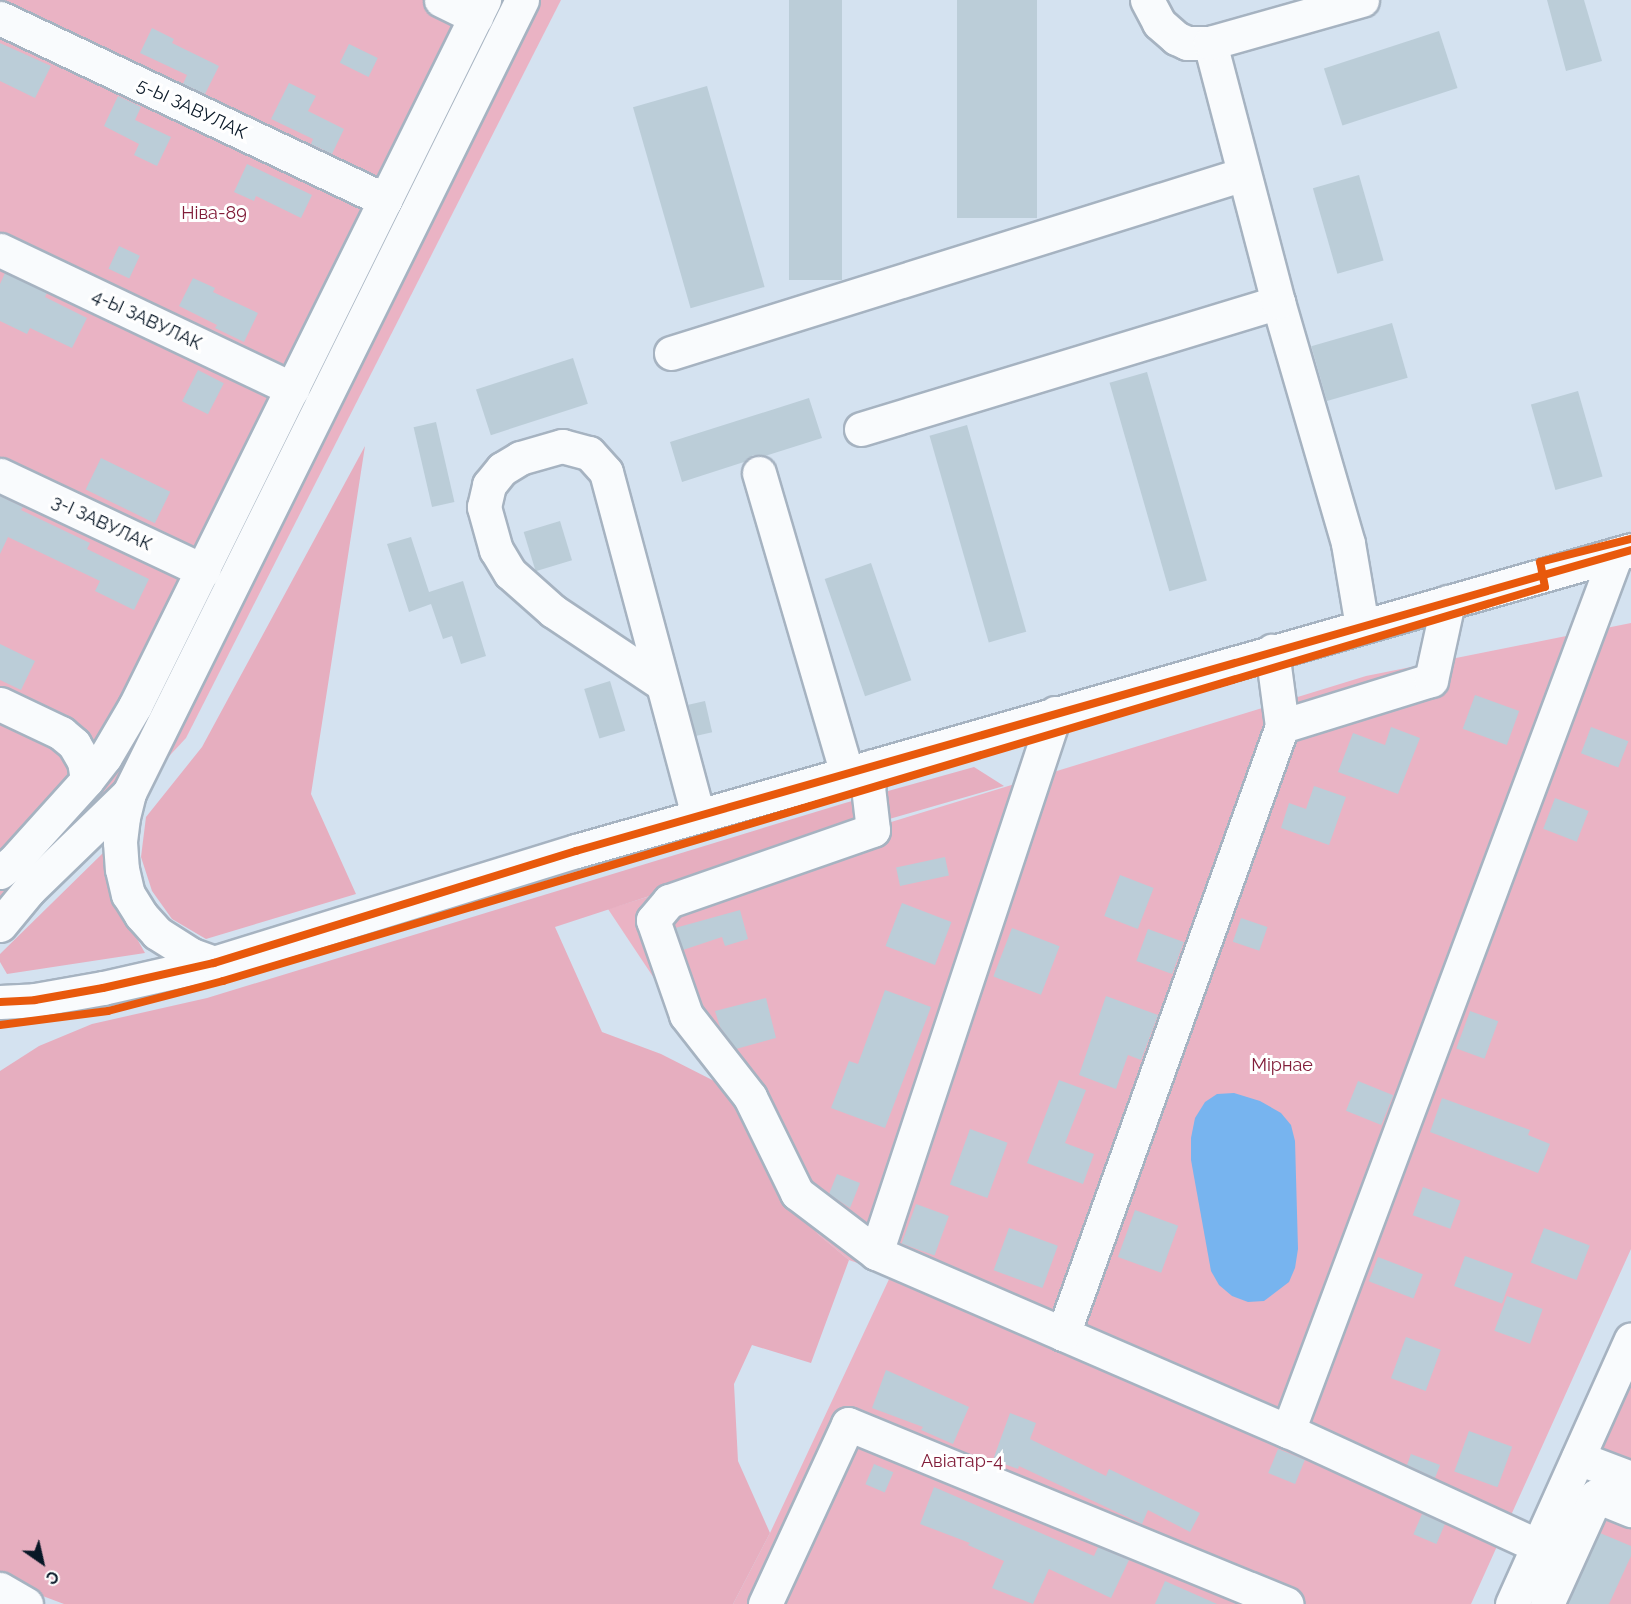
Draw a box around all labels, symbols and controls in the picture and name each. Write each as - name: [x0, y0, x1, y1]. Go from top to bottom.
- street label: 5-Ы ЗАВУЛАК: [134, 74, 250, 144]
- park label: Ніва-89: [181, 202, 247, 224]
- street label: 4-Ы ЗАВУЛАК: [89, 285, 205, 355]
- street label: 3-І ЗАВУЛАК: [49, 490, 155, 556]
- park label: Мірнае: [1251, 1054, 1313, 1076]
- park label: Авіатар-4: [921, 1450, 1003, 1472]
- north arrow: [12, 1532, 72, 1592]
- text: С: [42, 1566, 62, 1588]

